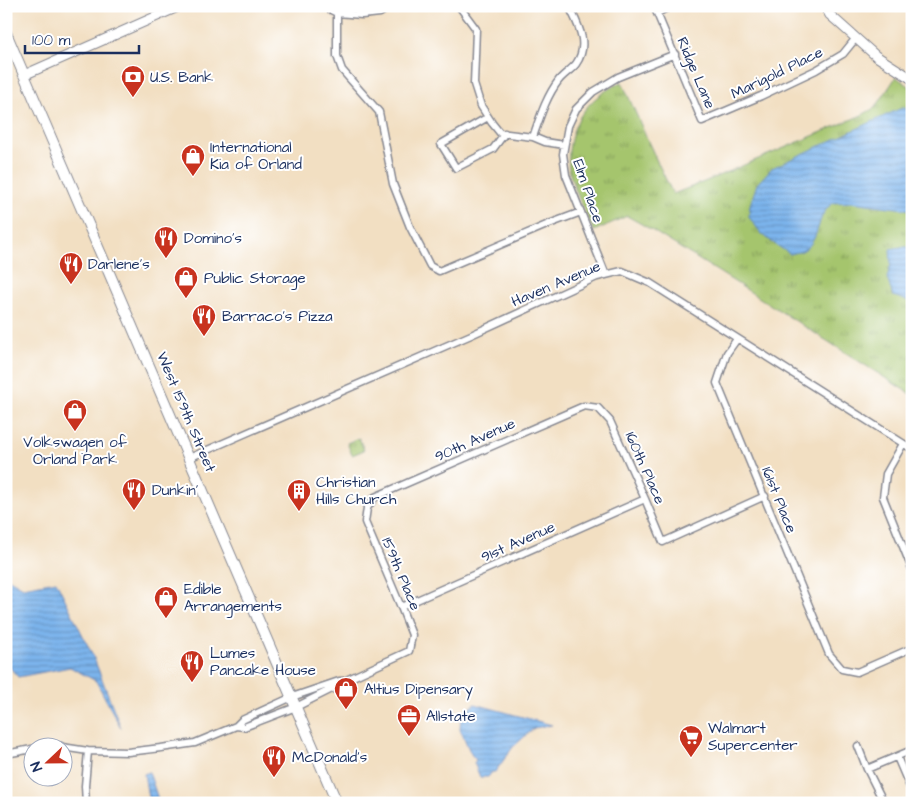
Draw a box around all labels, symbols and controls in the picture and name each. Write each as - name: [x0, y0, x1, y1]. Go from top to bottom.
- scale bar: [25, 22, 139, 54]
- text: 100 m: [32, 30, 71, 51]
- street label: Ridge Lane: [671, 34, 721, 113]
- street label: Marigold Place: [727, 42, 827, 105]
- bank icon: U.S. Bank: [120, 64, 146, 98]
- place label: U.S. Bank: [150, 67, 213, 88]
- place label: International Kia of Orland: [210, 137, 302, 175]
- shop icon: International Kia of Orland: [180, 143, 206, 177]
- street label: Elm Place: [567, 156, 609, 226]
- restaurant icon: Domino's: [153, 225, 179, 259]
- place label: Domino's: [184, 228, 242, 249]
- restaurant icon: Darlene's: [58, 251, 84, 285]
- place label: Darlene's: [88, 254, 150, 275]
- street label: Haven Avenue: [508, 256, 604, 312]
- shop icon: Public Storage: [173, 265, 199, 299]
- place label: Public Storage: [204, 268, 306, 290]
- restaurant icon: Barraco's Pizza: [191, 303, 217, 337]
- place label: Barraco's Pizza: [222, 306, 333, 327]
- street label: West 159th Street: [151, 349, 221, 475]
- shop icon: Volkswagen of Orland Park: [62, 398, 88, 432]
- street label: 90th Avenue: [431, 413, 519, 467]
- street label: 160th Place: [620, 428, 670, 508]
- place label: Volkswagen of Orland Park: [23, 432, 127, 470]
- street label: 161st Place: [756, 464, 802, 536]
- place label: Christian Hills Church: [316, 472, 397, 510]
- restaurant icon: Dunkin': [121, 477, 147, 511]
- building icon: Christian Hills Church: [286, 478, 312, 512]
- place label: Dunkin': [152, 480, 198, 501]
- street label: 91st Avenue: [478, 516, 558, 568]
- street label: 159th Place: [376, 534, 426, 614]
- place label: Edible Arrangements: [184, 579, 282, 618]
- shop icon: Edible Arrangements: [153, 585, 179, 619]
- place label: Lumes Pancake House: [210, 643, 316, 681]
- restaurant icon: Lumes Pancake House: [179, 649, 205, 683]
- shop icon: Altius Dipensary: [333, 676, 359, 710]
- place label: Altius Dipensary: [364, 679, 473, 701]
- office icon: Allstate: [396, 703, 422, 737]
- place label: Allstate: [426, 706, 476, 727]
- place label: Walmart Supercenter: [708, 718, 798, 756]
- supermarket icon: Walmart Supercenter: [678, 724, 704, 758]
- north arrow: [22, 736, 72, 786]
- restaurant icon: McDonald's: [261, 744, 287, 778]
- place label: McDonald's: [292, 747, 368, 768]
- text: N: [26, 758, 48, 774]

